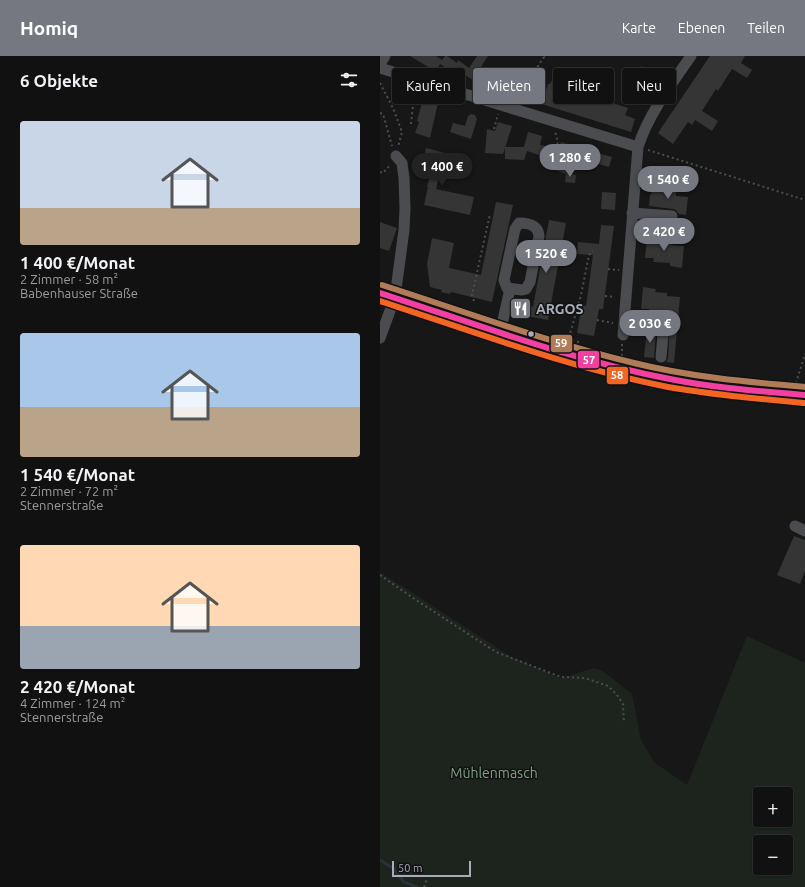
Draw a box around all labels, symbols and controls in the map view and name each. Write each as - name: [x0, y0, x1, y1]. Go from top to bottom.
- text: Homiq: [20, 17, 78, 39]
- text: Karte: [622, 20, 656, 36]
- text: Ebenen: [678, 20, 725, 36]
- text: Teilen: [747, 20, 785, 36]
- chip: Kaufen: [392, 68, 465, 104]
- chip: Mieten: [473, 68, 545, 104]
- chip: Filter: [553, 68, 614, 104]
- chip: Neu: [622, 68, 676, 104]
- icon: filters: [338, 69, 360, 91]
- text: 6 Objekte: [20, 71, 98, 90]
- pin: 1 280 €: [533, 144, 607, 178]
- icon: home: [154, 147, 226, 219]
- text: 1 280 €: [549, 150, 591, 164]
- pin: 1 400 €: [405, 153, 479, 187]
- text: 1 400 €: [421, 159, 463, 173]
- pin: 1 540 €: [631, 166, 705, 200]
- text: 1 540 €: [647, 172, 689, 186]
- pin: 2 420 €: [627, 218, 701, 252]
- text: 2 420 €: [643, 224, 685, 238]
- pin: 1 520 €: [509, 240, 583, 274]
- text: 1 520 €: [525, 246, 567, 260]
- text: 1 400 €/Monat: [20, 253, 135, 272]
- text: 2 Zimmer · 58 m²: [20, 272, 118, 286]
- text: Babenhauser Straße: [20, 286, 138, 300]
- restaurant icon: ARGOS: [508, 296, 534, 322]
- place label: ARGOS: [536, 301, 584, 317]
- pin: 2 030 €: [613, 310, 687, 344]
- text: 2 030 €: [629, 316, 671, 330]
- unlabelled marker: [526, 329, 536, 339]
- line badge: 59: [550, 334, 573, 353]
- text: 59: [555, 337, 567, 349]
- line badge: 57: [577, 350, 600, 369]
- text: 57: [583, 354, 595, 366]
- icon: home: [154, 359, 226, 431]
- line badge: 58: [606, 366, 629, 385]
- text: 58: [611, 369, 623, 381]
- text: 1 540 €/Monat: [20, 465, 135, 484]
- text: 2 Zimmer · 72 m²: [20, 484, 118, 498]
- text: Stennerstraße: [20, 498, 103, 512]
- icon: home: [154, 571, 226, 643]
- text: 2 420 €/Monat: [20, 677, 135, 696]
- text: 4 Zimmer · 124 m²: [20, 696, 126, 710]
- text: Stennerstraße: [20, 710, 103, 724]
- park label: Mühlenmasch: [450, 765, 538, 781]
- map controls: [753, 787, 793, 875]
- button: +: [753, 787, 793, 827]
- button: −: [753, 835, 793, 875]
- scale bar: [392, 859, 471, 878]
- text: 50 m: [398, 862, 422, 874]

